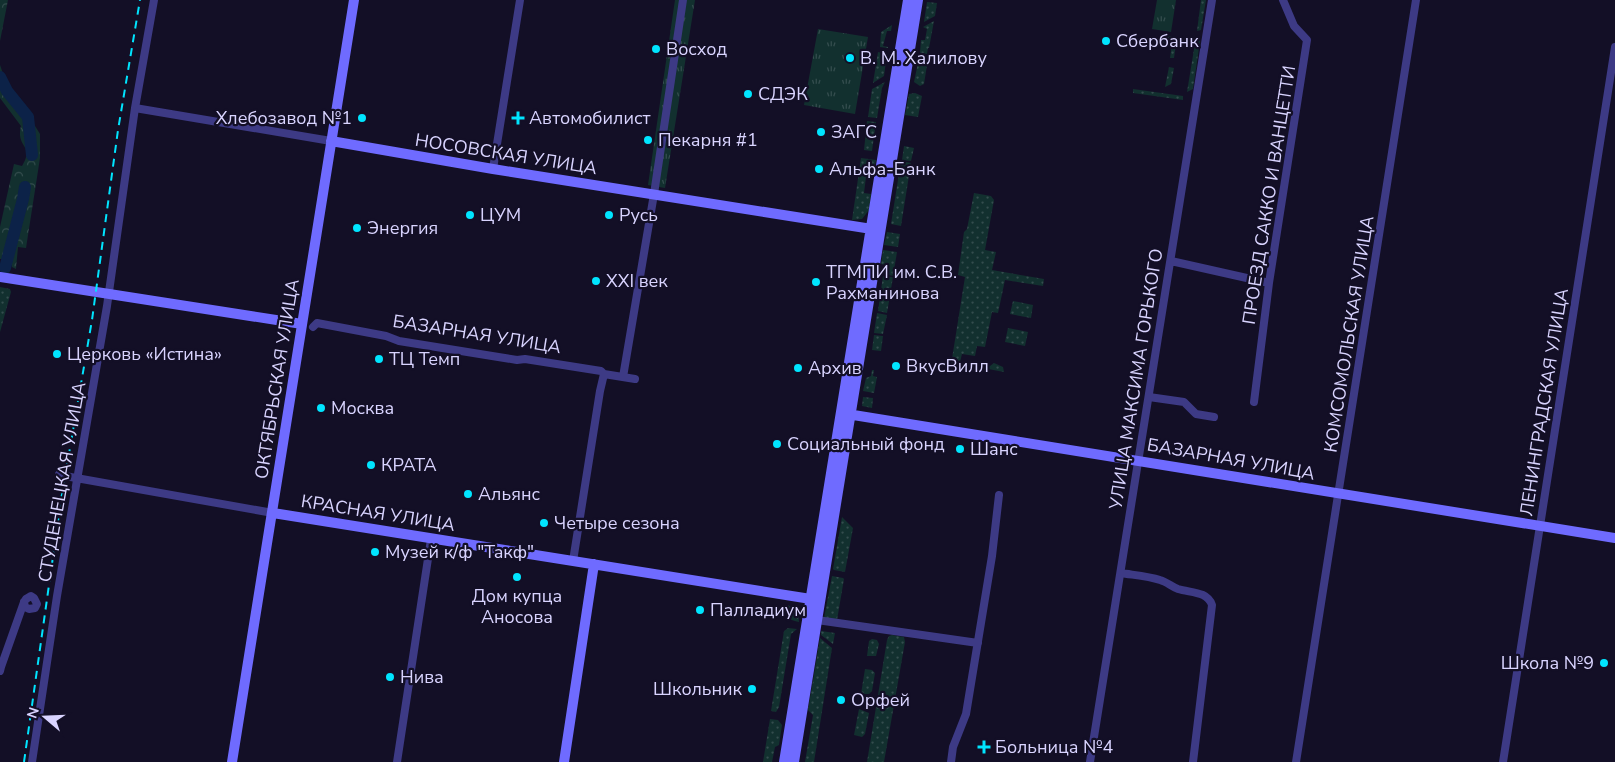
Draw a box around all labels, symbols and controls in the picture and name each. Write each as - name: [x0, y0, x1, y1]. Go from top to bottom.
- place label: Сбербанк: [1116, 29, 1199, 53]
- marker: Сбербанк: [1100, 35, 1112, 47]
- place label: Восход: [666, 37, 728, 61]
- marker: Восход: [650, 43, 662, 55]
- place label: В. М. Халилову: [860, 46, 987, 70]
- marker: В. М. Халилову: [844, 52, 856, 64]
- street label: ПРОЕЗД САККО И ВАНЦЕТТИ: [1237, 64, 1301, 326]
- place label: СДЭК: [758, 82, 808, 106]
- marker: СДЭК: [742, 88, 754, 100]
- place label: Хлебозавод №1: [216, 106, 352, 130]
- place label: Автомобилист: [529, 106, 650, 130]
- marker: Автомобилист: [511, 111, 525, 125]
- marker: Хлебозавод №1: [356, 112, 368, 124]
- place label: ЗАГС: [831, 120, 877, 144]
- marker: ЗАГС: [815, 126, 827, 138]
- street label: НОСОВСКАЯ УЛИЦА: [413, 128, 599, 180]
- place label: Пекарня #1: [658, 128, 758, 152]
- marker: Пекарня #1: [642, 134, 654, 146]
- place label: Альфа-Банк: [829, 157, 936, 181]
- marker: Альфа-Банк: [813, 163, 825, 175]
- place label: ЦУМ: [480, 203, 521, 227]
- place label: Русь: [619, 203, 658, 227]
- marker: ЦУМ: [464, 209, 476, 221]
- marker: Русь: [603, 209, 615, 221]
- street label: КОМСОМОЛЬСКАЯ УЛИЦА: [1318, 214, 1380, 454]
- place label: Энергия: [367, 216, 438, 240]
- marker: Энергия: [351, 222, 363, 234]
- street label: УЛИЦА МАКСИМА ГОРЬКОГО: [1103, 247, 1169, 512]
- place label: ТГМПИ им. С.В. Рахманинова: [826, 260, 957, 305]
- place label: XXI век: [606, 269, 668, 293]
- marker: XXI век: [590, 275, 602, 287]
- marker: ТГМПИ им. С.В. Рахманинова: [810, 276, 822, 288]
- street label: ОКТЯБРЬСКАЯ УЛИЦА: [249, 277, 305, 481]
- street label: ЛЕНИНГРАДСКАЯ УЛИЦА: [1514, 286, 1574, 518]
- street label: БАЗАРНАЯ УЛИЦА: [391, 309, 563, 359]
- place label: Церковь «Истина»: [67, 342, 222, 366]
- place label: ТЦ Темп: [389, 347, 460, 371]
- marker: Церковь «Истина»: [51, 348, 63, 360]
- marker: ТЦ Темп: [373, 353, 385, 365]
- place label: ВкусВилл: [906, 354, 989, 378]
- place label: Архив: [808, 356, 862, 380]
- marker: ВкусВилл: [890, 360, 902, 372]
- marker: Архив: [792, 362, 804, 374]
- street label: СТУДЕНЕЦКАЯ УЛИЦА: [33, 380, 91, 584]
- place label: Москва: [331, 396, 394, 420]
- marker: Москва: [315, 402, 327, 414]
- place label: Социальный фонд: [787, 432, 945, 456]
- street label: БАЗАРНАЯ УЛИЦА: [1145, 432, 1317, 486]
- place label: Шанс: [970, 437, 1018, 461]
- marker: Социальный фонд: [771, 438, 783, 450]
- marker: Шанс: [954, 443, 966, 455]
- place label: КРАТА: [381, 453, 437, 477]
- marker: КРАТА: [365, 459, 377, 471]
- place label: Альянс: [478, 482, 541, 506]
- marker: Альянс: [462, 488, 474, 500]
- street label: КРАСНАЯ УЛИЦА: [299, 489, 457, 537]
- place label: Четыре сезона: [554, 511, 680, 535]
- marker: Четыре сезона: [538, 517, 550, 529]
- place label: Музей к/ф "Такф": [385, 540, 534, 564]
- marker: Музей к/ф "Такф": [369, 546, 381, 558]
- marker: Дом купца Аносова: [511, 571, 523, 583]
- place label: Дом купца Аносова: [472, 584, 562, 629]
- place label: Палладиум: [710, 598, 806, 622]
- marker: Палладиум: [694, 604, 706, 616]
- place label: Школа №9: [1501, 651, 1594, 675]
- marker: Школа №9: [1598, 657, 1610, 669]
- place label: Нива: [400, 665, 444, 689]
- marker: Нива: [384, 671, 396, 683]
- place label: Школьник: [653, 677, 743, 701]
- marker: Школьник: [746, 683, 758, 695]
- place label: Орфей: [851, 688, 910, 712]
- north arrow: [20, 692, 70, 742]
- marker: Орфей: [835, 694, 847, 706]
- text: N: [22, 705, 44, 721]
- place label: Больница №4: [995, 735, 1113, 759]
- marker: Больница №4: [977, 740, 991, 754]

